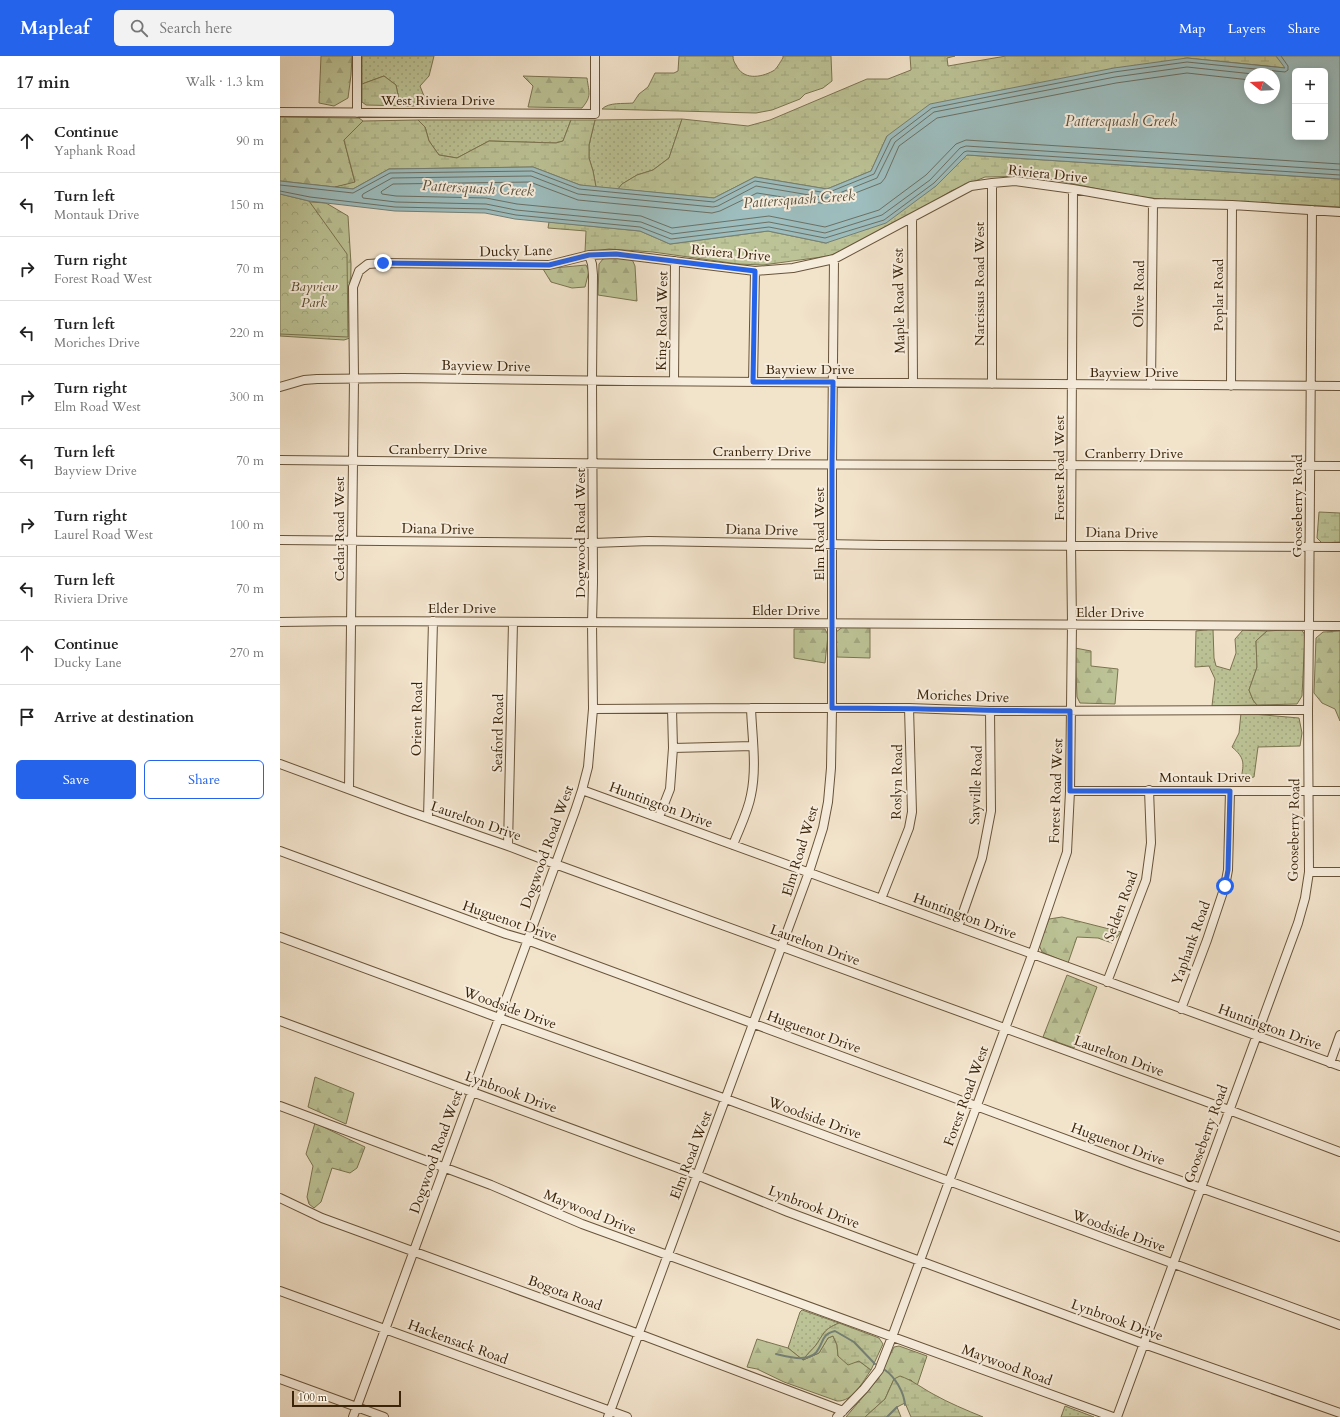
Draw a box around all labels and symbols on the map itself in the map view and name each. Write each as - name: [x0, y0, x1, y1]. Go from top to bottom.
- north arrow: [1244, 68, 1280, 104]
- street label: West Riviera Drive: [380, 91, 495, 110]
- water label: Pattersquash Creek: [1065, 111, 1178, 131]
- street label: Riviera Drive: [1007, 160, 1089, 188]
- water label: Pattersquash Creek: [421, 175, 535, 201]
- water label: Pattersquash Creek: [742, 185, 856, 213]
- street label: Narcissus Road West: [970, 221, 989, 346]
- street label: Riviera Drive: [690, 240, 772, 266]
- street label: Ducky Lane: [479, 241, 553, 261]
- street label: Maple Road West: [889, 247, 909, 354]
- route end: [374, 254, 392, 272]
- street label: Poplar Road: [1209, 258, 1228, 331]
- street label: Olive Road: [1129, 260, 1149, 328]
- street label: King Road West: [652, 271, 672, 371]
- park label: Bayview Park: [290, 277, 338, 312]
- street label: Bayview Drive: [441, 356, 531, 376]
- street label: Bayview Drive: [765, 360, 855, 379]
- street label: Bayview Drive: [1089, 363, 1179, 382]
- street label: Forest Road West: [1050, 415, 1069, 521]
- street label: Cranberry Drive: [389, 440, 487, 459]
- street label: Cranberry Drive: [713, 442, 811, 461]
- street label: Cranberry Drive: [1085, 444, 1183, 463]
- street label: Gooseberry Road: [1288, 454, 1307, 558]
- street label: Dogwood Road West: [571, 468, 590, 598]
- street label: Cedar Road West: [330, 476, 349, 581]
- street label: Elm Road West: [810, 487, 829, 581]
- street label: Diana Drive: [401, 519, 475, 539]
- street label: Diana Drive: [725, 520, 799, 540]
- street label: Diana Drive: [1085, 523, 1159, 543]
- street label: Elder Drive: [428, 599, 496, 618]
- street label: Elder Drive: [752, 601, 820, 620]
- street label: Elder Drive: [1076, 603, 1144, 622]
- street label: Orient Road: [407, 681, 427, 756]
- street label: Moriches Drive: [916, 685, 1010, 707]
- street label: Seaford Road: [488, 693, 508, 772]
- street label: Forest Road West: [1045, 737, 1067, 844]
- street label: Roslyn Road: [887, 744, 907, 820]
- street label: Sayville Road: [965, 744, 987, 825]
- street label: Montauk Drive: [1159, 768, 1251, 787]
- street label: Huntington Drive: [607, 777, 715, 833]
- street label: Gooseberry Road: [1284, 778, 1304, 882]
- street label: Dogwood Road West: [516, 782, 578, 911]
- street label: Laurelton Drive: [428, 797, 524, 845]
- street label: Elm Road West: [777, 803, 823, 898]
- street label: Selden Road: [1100, 868, 1143, 944]
- route start: [1216, 877, 1234, 895]
- street label: Huntington Drive: [911, 888, 1019, 944]
- street label: Huguenot Drive: [460, 896, 560, 946]
- street label: Yaphank Road: [1167, 898, 1215, 987]
- street label: Laurelton Drive: [767, 920, 863, 970]
- street label: Woodside Drive: [460, 982, 559, 1034]
- street label: Huntington Drive: [1216, 999, 1324, 1055]
- street label: Huguenot Drive: [764, 1006, 864, 1058]
- street label: Laurelton Drive: [1071, 1031, 1167, 1081]
- street label: Forest Road West: [939, 1043, 993, 1149]
- street label: Lynbrook Drive: [462, 1067, 560, 1117]
- street label: Gooseberry Road: [1179, 1082, 1233, 1186]
- street label: Dogwood Road West: [405, 1087, 467, 1216]
- street label: Woodside Drive: [765, 1092, 864, 1144]
- street label: Elm Road West: [665, 1108, 717, 1202]
- street label: Huguenot Drive: [1068, 1118, 1168, 1170]
- street label: Lynbrook Drive: [765, 1181, 863, 1233]
- street label: Maywood Drive: [541, 1185, 639, 1239]
- street label: Woodside Drive: [1069, 1205, 1168, 1257]
- street label: Bogota Road: [525, 1271, 605, 1315]
- street label: Lynbrook Drive: [1068, 1295, 1166, 1345]
- street label: Hackensack Road: [405, 1315, 511, 1369]
- street label: Maywood Road: [959, 1340, 1055, 1390]
- scale bar: [292, 1389, 401, 1408]

